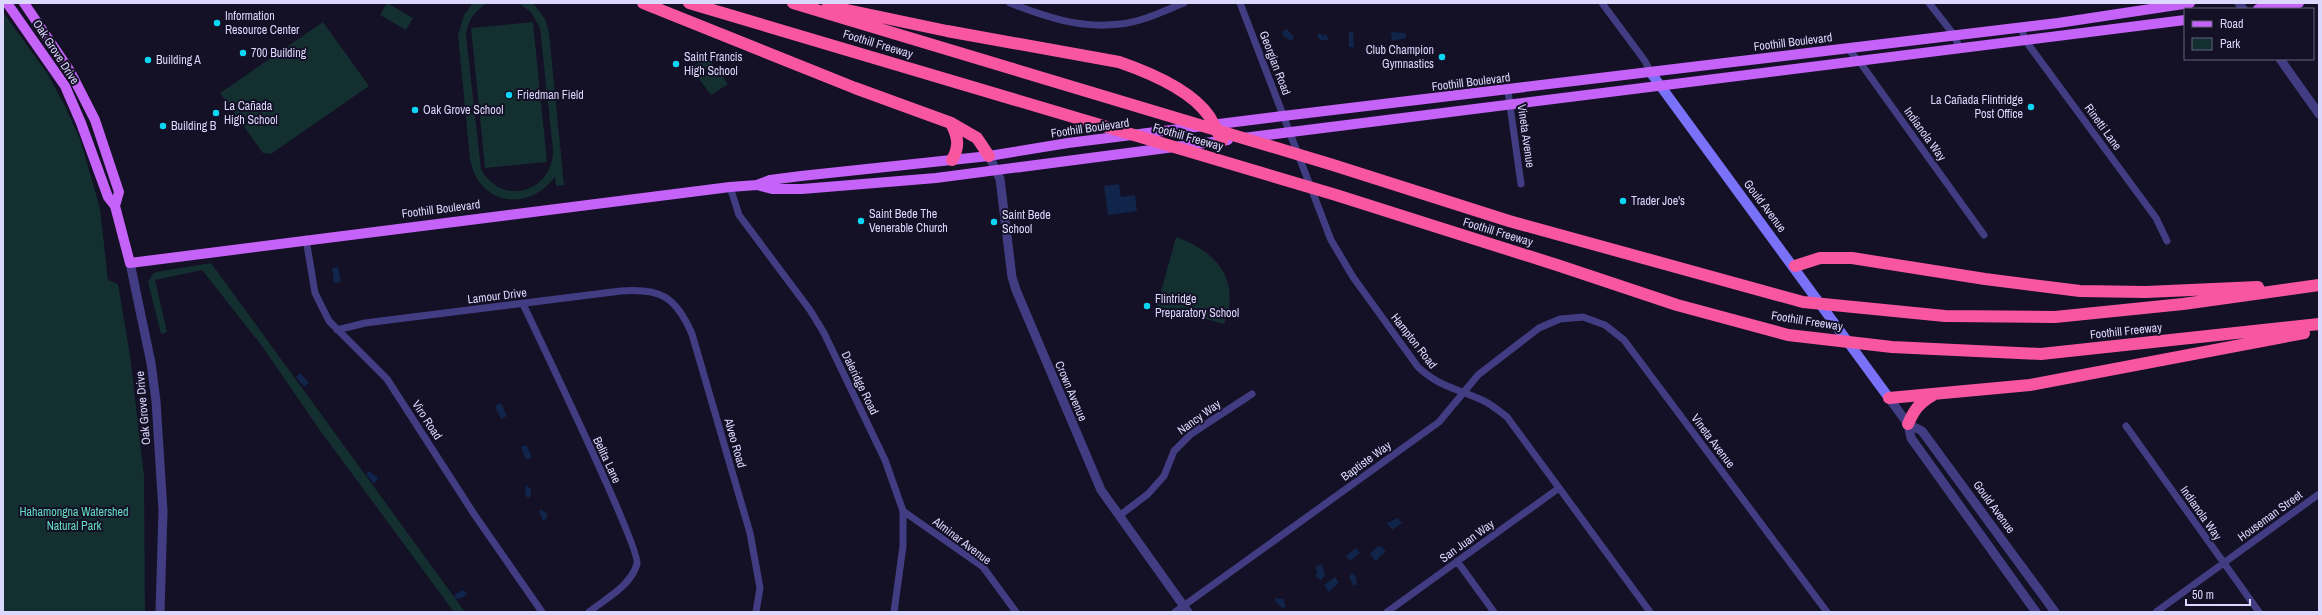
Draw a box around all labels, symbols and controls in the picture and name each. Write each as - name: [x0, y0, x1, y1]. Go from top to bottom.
- place label: Information Resource Center: [225, 8, 300, 38]
- legend: [2184, 8, 2314, 60]
- text: Road: [2220, 16, 2244, 32]
- street label: Oak Grove Drive: [29, 17, 83, 87]
- marker: Information Resource Center: [212, 18, 222, 28]
- street label: Foothill Freeway: [841, 26, 915, 62]
- street label: Georgian Road: [1255, 29, 1295, 97]
- street label: Foothill Boulevard: [1753, 29, 1833, 55]
- text: Park: [2220, 36, 2240, 52]
- place label: Club Champion Gymnastics: [1366, 42, 1434, 72]
- place label: 700 Building: [251, 45, 307, 61]
- marker: 700 Building: [238, 48, 248, 58]
- place label: Saint Francis High School: [684, 49, 743, 79]
- place label: Building A: [156, 52, 201, 68]
- marker: Club Champion Gymnastics: [1437, 52, 1447, 62]
- marker: Building A: [143, 55, 153, 65]
- marker: Saint Francis High School: [671, 59, 681, 69]
- street label: Foothill Boulevard: [1431, 69, 1511, 95]
- place label: Friedman Field: [517, 87, 584, 103]
- marker: Friedman Field: [504, 90, 514, 100]
- place label: La Cañada Flintridge Post Office: [1931, 92, 2023, 122]
- place label: La Cañada High School: [224, 98, 278, 128]
- street label: Rinetti Lane: [2081, 101, 2125, 153]
- place label: Oak Grove School: [423, 102, 503, 118]
- marker: La Cañada Flintridge Post Office: [2026, 102, 2036, 112]
- street label: Vineta Avenue: [1514, 103, 1538, 169]
- street label: Indianola Way: [1900, 104, 1950, 164]
- marker: Oak Grove School: [410, 105, 420, 115]
- marker: La Cañada High School: [211, 108, 221, 118]
- street label: Foothill Boulevard: [1050, 115, 1130, 141]
- place label: Building B: [171, 118, 217, 134]
- street label: Foothill Freeway: [1151, 119, 1225, 155]
- marker: Building B: [158, 121, 168, 131]
- street label: Gould Avenue: [1740, 177, 1790, 235]
- place label: Trader Joe's: [1631, 193, 1685, 209]
- street label: Foothill Boulevard: [401, 196, 481, 222]
- marker: Trader Joe's: [1618, 196, 1628, 206]
- place label: Saint Bede The Venerable Church: [869, 206, 948, 236]
- place label: Saint Bede School: [1002, 207, 1051, 237]
- street label: Foothill Freeway: [1461, 214, 1535, 250]
- marker: Saint Bede The Venerable Church: [856, 216, 866, 226]
- marker: Saint Bede School: [989, 217, 999, 227]
- street label: Lamour Drive: [466, 284, 528, 308]
- place label: Flintridge Preparatory School: [1155, 291, 1239, 321]
- marker: Flintridge Preparatory School: [1142, 301, 1152, 311]
- street label: Foothill Freeway: [1770, 307, 1844, 335]
- street label: Hampton Road: [1387, 310, 1441, 372]
- street label: Foothill Freeway: [2089, 319, 2163, 343]
- street label: Daleridge Road: [838, 349, 882, 417]
- street label: Crown Avenue: [1051, 358, 1091, 424]
- street label: Oak Grove Drive: [132, 371, 154, 445]
- street label: Nancy Way: [1174, 396, 1224, 438]
- street label: Viro Road: [408, 397, 446, 443]
- street label: Vineta Avenue: [1687, 411, 1739, 471]
- street label: Alveo Road: [720, 415, 750, 470]
- street label: Belita Lane: [589, 434, 625, 486]
- street label: Baptiste Way: [1338, 437, 1394, 485]
- street label: Gould Avenue: [1969, 477, 2019, 537]
- street label: Indianola Way: [2177, 483, 2226, 543]
- street label: Houseman Street: [2234, 487, 2306, 545]
- park label: Hahamongna Watershed Natural Park: [19, 504, 129, 534]
- street label: Alminar Avenue: [929, 513, 994, 568]
- street label: San Juan Way: [1437, 516, 1498, 566]
- scale bar: [2186, 581, 2250, 607]
- text: 50 m: [2192, 587, 2214, 603]

